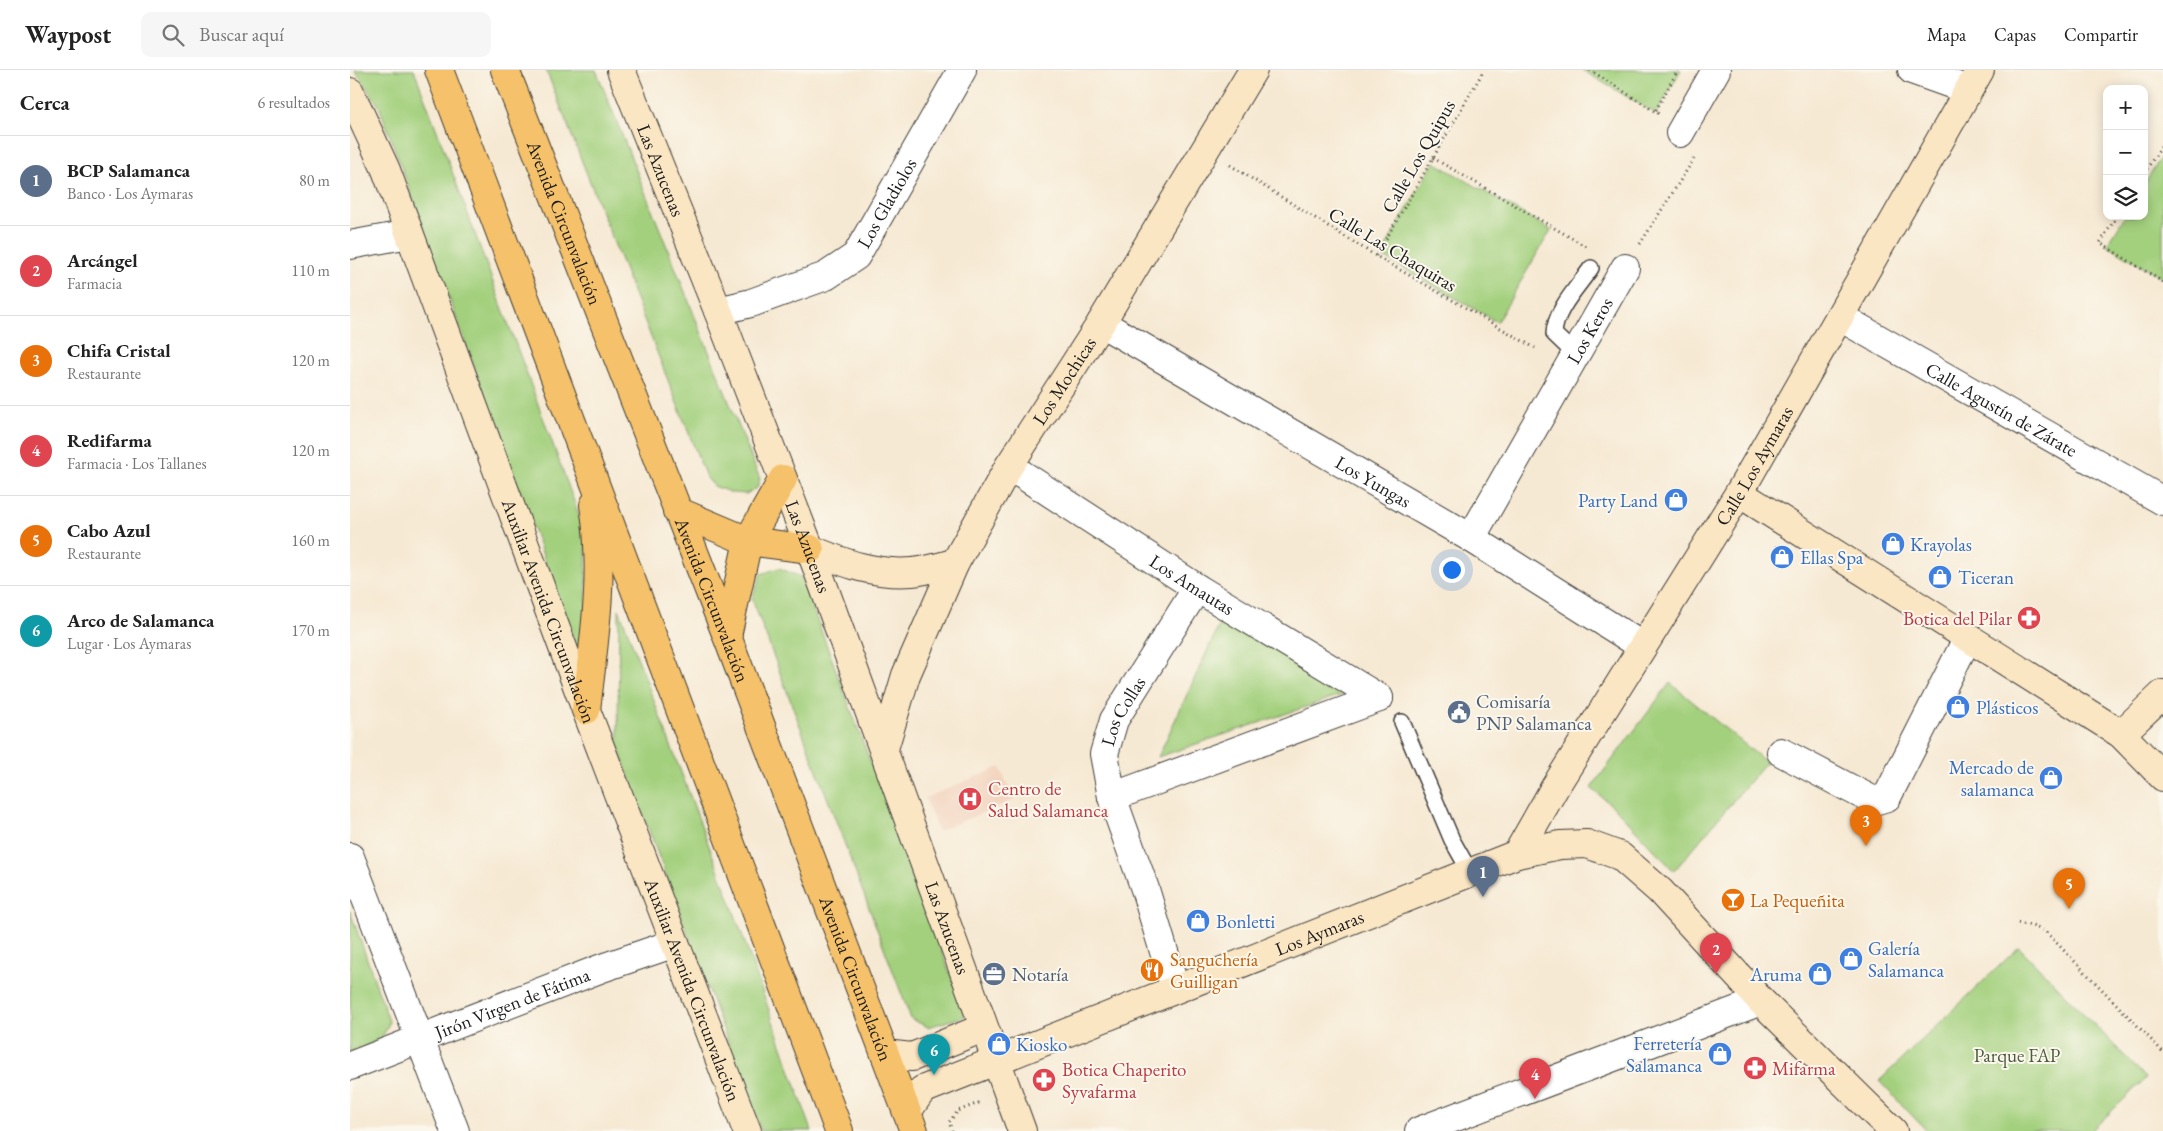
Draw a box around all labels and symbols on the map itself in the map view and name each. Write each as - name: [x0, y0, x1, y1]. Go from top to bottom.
- street label: Calle Los Quipus: [1376, 95, 1461, 217]
- street label: Las Azucenas: [631, 121, 691, 220]
- street label: Avenida Circunvalación: [521, 136, 608, 309]
- street label: Los Gladiolos: [851, 153, 922, 253]
- street label: Calle Las Chaquiras: [1324, 201, 1462, 298]
- street label: Los Keros: [1561, 293, 1619, 368]
- street label: Los Mochicas: [1027, 332, 1102, 430]
- street label: Calle Agustín de Zárate: [1921, 356, 2082, 463]
- street label: Calle Los Aymaras: [1710, 402, 1799, 531]
- street label: Los Yungas: [1331, 450, 1415, 513]
- shop icon: Party Land: [1663, 487, 1689, 513]
- place label: Party Land: [1578, 488, 1658, 513]
- street label: Auxiliar Avenida Circunvalación: [496, 494, 602, 727]
- street label: Las Azucenas: [779, 497, 837, 596]
- street label: Avenida Circunvalación: [668, 513, 755, 686]
- shop icon: Krayolas: [1880, 531, 1906, 557]
- place label: Krayolas: [1910, 532, 1972, 557]
- shop icon: Ellas Spa: [1769, 544, 1795, 570]
- place label: Ellas Spa: [1800, 545, 1864, 570]
- street label: Los Amautas: [1145, 549, 1239, 621]
- your location: [1439, 557, 1465, 583]
- shop icon: Ticeran: [1927, 564, 1953, 590]
- place label: Ticeran: [1958, 565, 2014, 590]
- pharmacy icon: Botica del Pilar: [2016, 605, 2042, 631]
- place label: Botica del Pilar: [1903, 606, 2013, 631]
- street label: Los Collas: [1095, 672, 1151, 749]
- place label: Comisaría PNP Salamanca: [1476, 689, 1592, 736]
- shop icon: Plásticos: [1945, 694, 1971, 720]
- place label: Plásticos: [1976, 695, 2038, 720]
- public building icon: Comisaría PNP Salamanca: [1446, 699, 1472, 725]
- place label: Mercado de salamanca: [1949, 755, 2034, 802]
- shop icon: Mercado de salamanca: [2038, 765, 2064, 791]
- place label: Centro de Salud Salamanca: [988, 776, 1109, 823]
- hospital icon: Centro de Salud Salamanca: [957, 786, 983, 812]
- pin: 3: [1850, 805, 1882, 846]
- pin: 1: [1467, 856, 1499, 897]
- pin: 5: [2053, 868, 2085, 909]
- street label: Auxiliar Avenida Circunvalación: [638, 873, 746, 1105]
- street label: Las Azucenas: [919, 878, 976, 978]
- bar icon: La Pequeñita: [1720, 887, 1746, 913]
- place label: La Pequeñita: [1750, 888, 1845, 913]
- street label: Avenida Circunvalación: [813, 892, 898, 1065]
- street label: Los Aymaras: [1272, 904, 1367, 962]
- shop icon: Bonletti: [1185, 908, 1211, 934]
- place label: Bonletti: [1216, 909, 1275, 934]
- pin: 2: [1700, 933, 1732, 974]
- place label: Galería Salamanca: [1868, 936, 1944, 983]
- shop icon: Galería Salamanca: [1838, 946, 1864, 972]
- place label: Sanguchería Guilligan: [1170, 947, 1259, 994]
- restaurant icon: Sanguchería Guilligan: [1139, 957, 1165, 983]
- office icon: Notaría: [981, 961, 1007, 987]
- shop icon: Aruma: [1807, 961, 1833, 987]
- street label: Jirón Virgen de Fátima: [429, 962, 594, 1046]
- place label: Notaría: [1012, 962, 1069, 987]
- place label: Aruma: [1749, 962, 1802, 987]
- shop icon: Kiosko: [986, 1031, 1012, 1057]
- place label: Ferretería Salamanca: [1626, 1031, 1702, 1078]
- place label: Kiosko: [1016, 1032, 1067, 1057]
- pin: 6: [918, 1034, 950, 1075]
- shop icon: Ferretería Salamanca: [1707, 1041, 1733, 1067]
- park label: Parque FAP: [1974, 1043, 2061, 1068]
- pharmacy icon: Mifarma: [1742, 1055, 1768, 1081]
- place label: Mifarma: [1772, 1056, 1836, 1081]
- place label: Botica Chaperito Syvafarma: [1062, 1057, 1187, 1104]
- pin: 4: [1519, 1058, 1551, 1099]
- pharmacy icon: Botica Chaperito Syvafarma: [1031, 1067, 1057, 1093]

